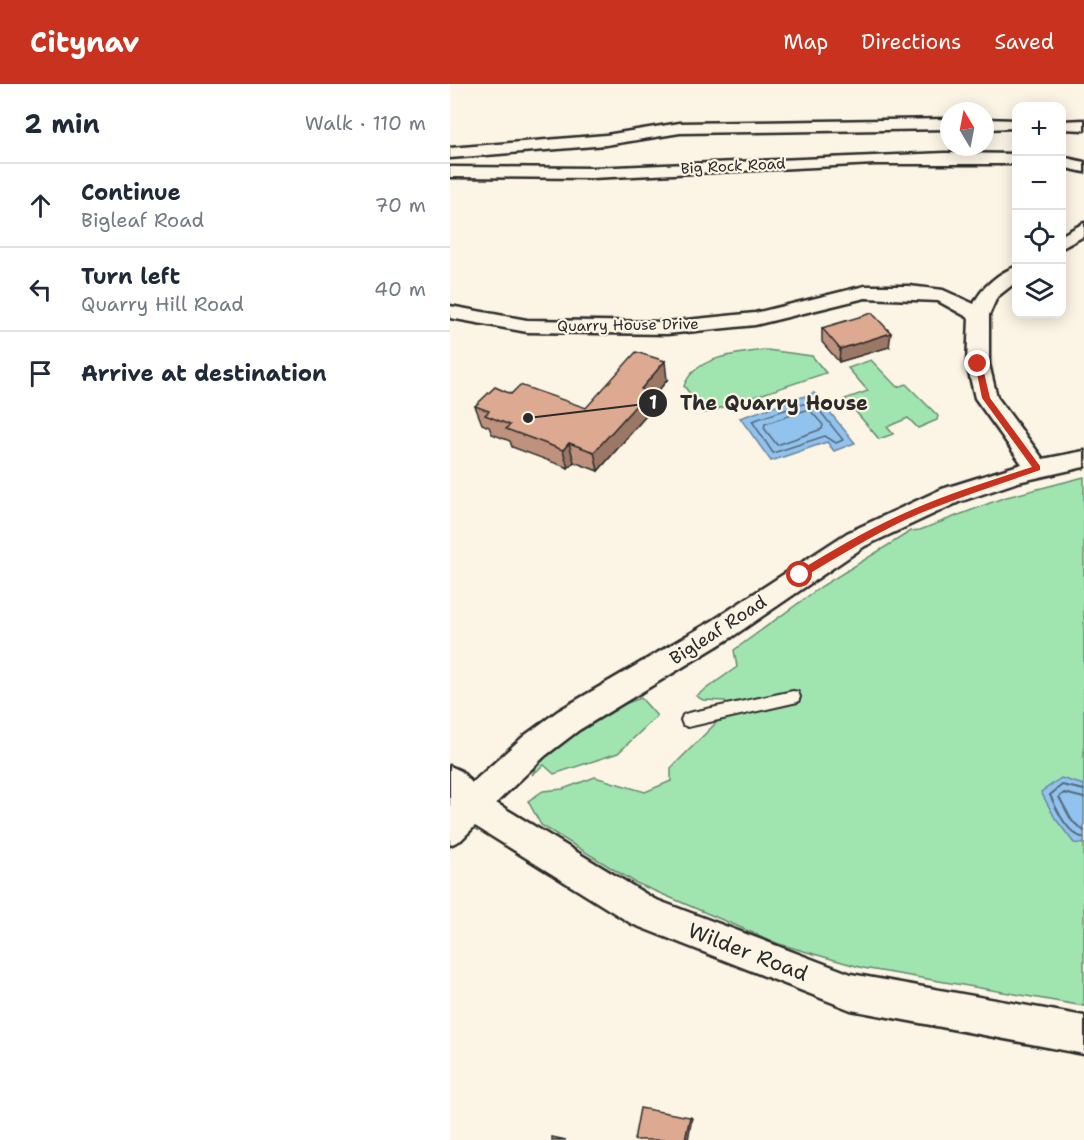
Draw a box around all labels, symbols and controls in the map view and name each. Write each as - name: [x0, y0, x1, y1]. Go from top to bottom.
- text: Citynav: [30, 23, 139, 61]
- text: Map: [783, 28, 828, 56]
- text: Directions: [861, 28, 961, 56]
- text: Saved: [994, 28, 1054, 56]
- north arrow: [940, 102, 994, 156]
- map controls: [1012, 102, 1066, 318]
- button: +: [1012, 102, 1066, 156]
- text: 2 min: [24, 106, 100, 141]
- text: Walk · 110 m: [305, 110, 426, 136]
- street label: Big Rock Road: [680, 153, 786, 179]
- button: −: [1012, 156, 1066, 210]
- text: Continue: [81, 178, 181, 207]
- icon: ahead: [24, 189, 57, 222]
- text: 70 m: [374, 192, 426, 218]
- text: Bigleaf Road: [81, 207, 204, 233]
- button: locate: [1012, 210, 1066, 264]
- text: Turn left: [81, 262, 180, 291]
- button: layers: [1012, 264, 1066, 318]
- icon: left: [24, 273, 57, 306]
- text: 40 m: [374, 276, 426, 302]
- text: Quarry Hill Road: [81, 291, 244, 317]
- street label: Quarry House Drive: [557, 314, 699, 336]
- route end: [964, 350, 990, 376]
- icon: arrive: [24, 357, 57, 390]
- text: Arrive at destination: [81, 359, 327, 388]
- callout: The Quarry House: [638, 384, 880, 422]
- text: The Quarry House: [680, 390, 868, 416]
- text: 1: [649, 391, 657, 415]
- route start: [786, 561, 812, 587]
- street label: Bigleaf Road: [665, 590, 771, 670]
- street label: Wilder Road: [684, 916, 812, 988]

